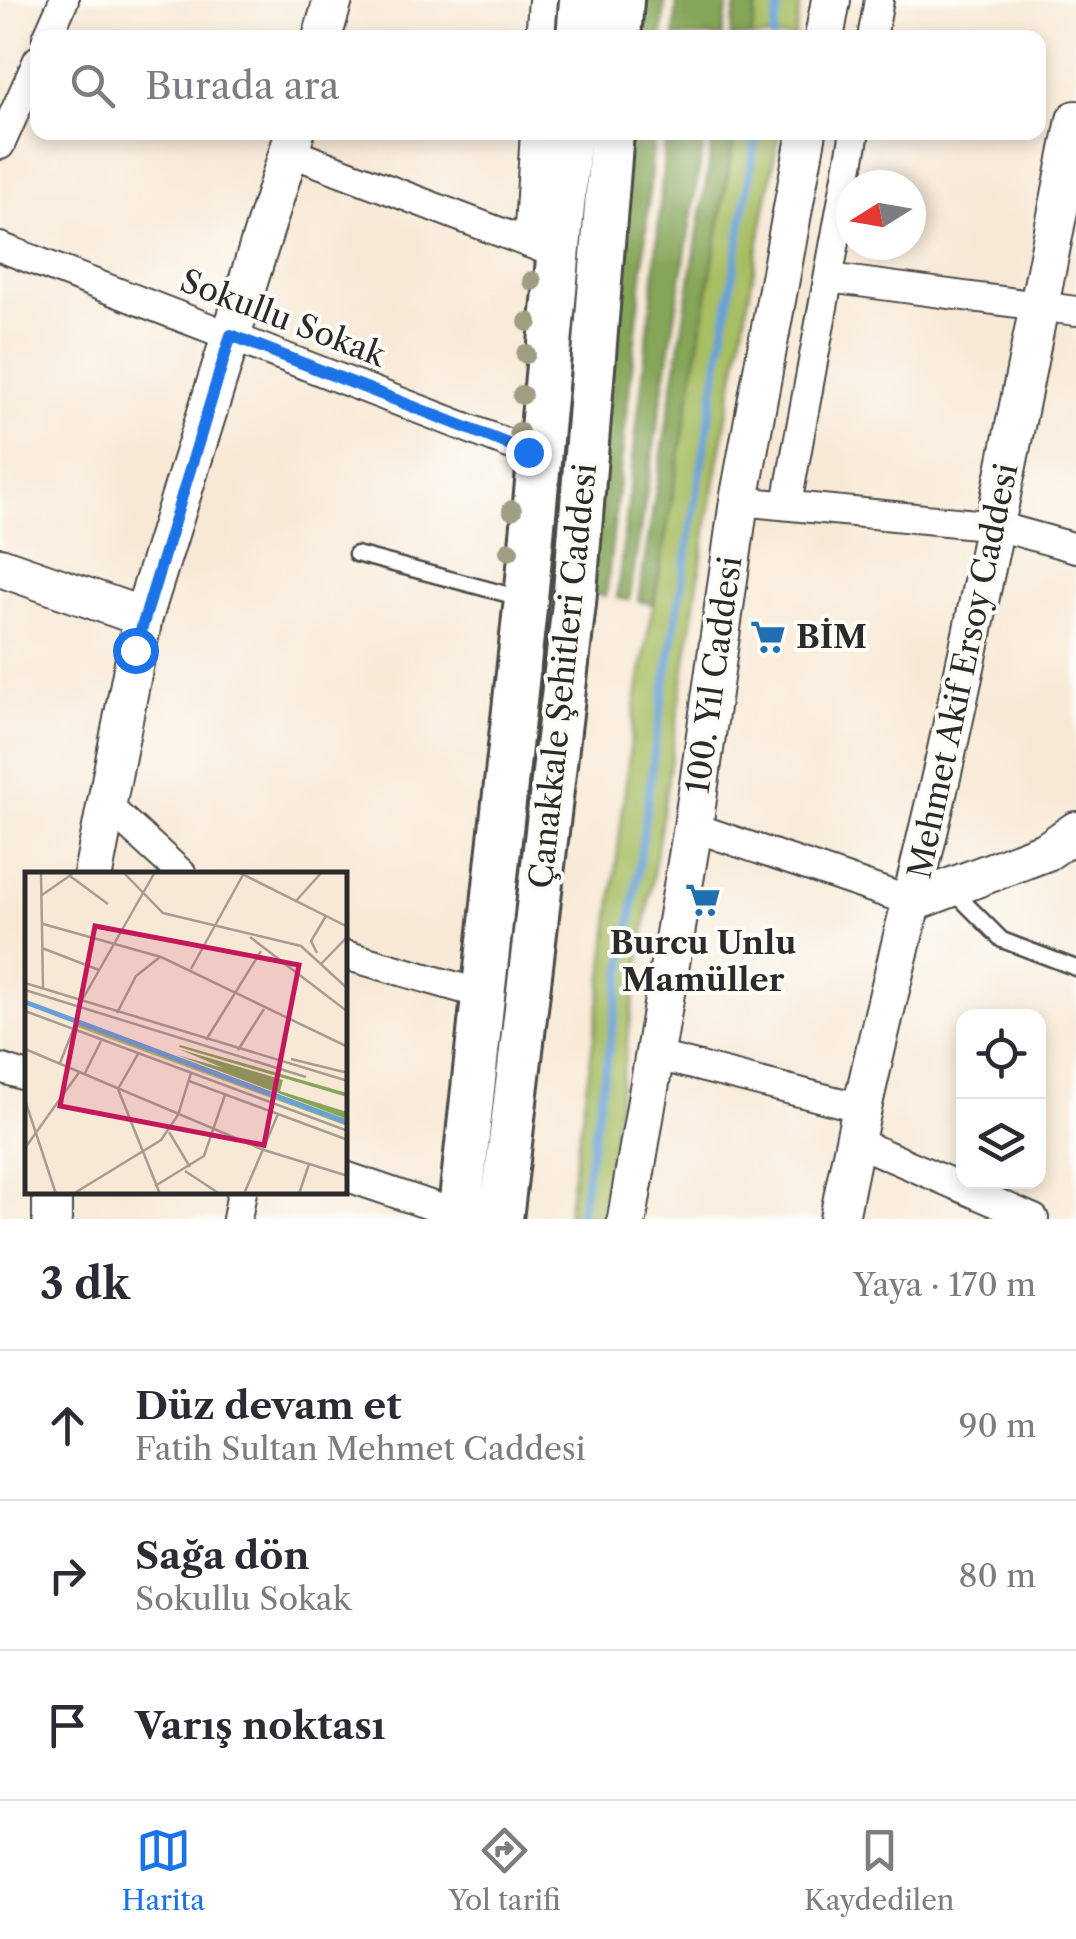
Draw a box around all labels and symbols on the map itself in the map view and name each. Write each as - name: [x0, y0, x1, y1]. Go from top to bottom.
- north arrow: [836, 170, 926, 260]
- street label: Sokullu Sokak: [175, 261, 393, 375]
- route end: [506, 430, 552, 476]
- street label: Mehmet Akif Ersoy Caddesi: [899, 460, 1026, 882]
- street label: Çanakkale Şehitleri Caddesi: [521, 461, 604, 890]
- street label: 100. Yıl Caddesi: [678, 554, 749, 796]
- place label: BİM: [796, 617, 867, 656]
- supermarket icon: BİM: [749, 618, 787, 656]
- route start: [113, 628, 159, 674]
- inset map: [25, 872, 348, 1194]
- supermarket icon: Burcu Unlu Mamüller: [684, 881, 722, 919]
- place label: Burcu Unlu Mamüller: [610, 923, 796, 999]

